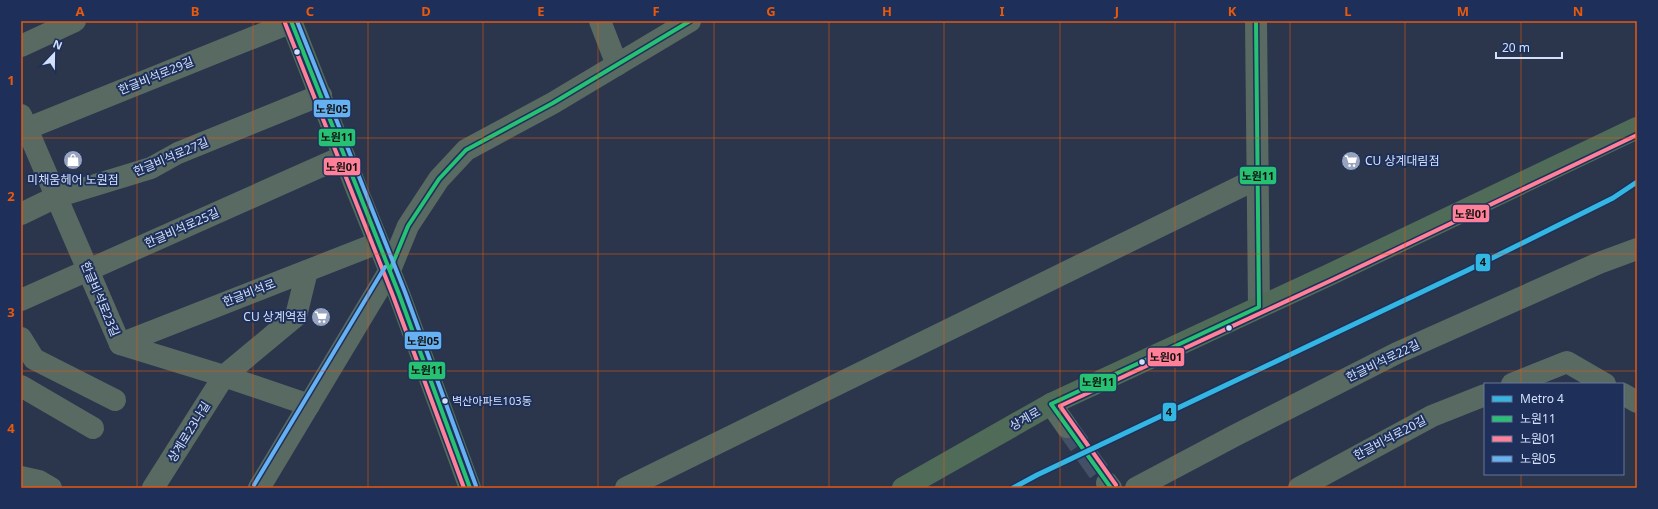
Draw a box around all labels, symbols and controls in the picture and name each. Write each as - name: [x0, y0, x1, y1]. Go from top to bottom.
- text: A: [76, 2, 85, 20]
- text: B: [191, 2, 199, 20]
- text: C: [306, 2, 314, 20]
- text: D: [421, 2, 431, 20]
- text: E: [537, 2, 545, 20]
- text: F: [652, 2, 660, 20]
- text: G: [766, 2, 776, 20]
- text: H: [882, 2, 892, 20]
- text: I: [999, 2, 1005, 20]
- text: J: [1114, 2, 1119, 20]
- text: K: [1228, 2, 1237, 20]
- text: L: [1344, 2, 1352, 20]
- text: M: [1457, 2, 1469, 20]
- text: N: [1573, 2, 1583, 20]
- north arrow: [34, 34, 74, 74]
- scale bar: [1496, 34, 1562, 60]
- text: N: [51, 36, 65, 53]
- text: 20 m: [1502, 39, 1530, 56]
- unlabelled marker: [292, 47, 302, 57]
- street label: 한글비석로29길: [116, 53, 196, 98]
- text: 1: [7, 71, 15, 89]
- line badge: 노원05: [313, 99, 351, 118]
- text: 노원05: [316, 101, 348, 116]
- line badge: 노원11: [318, 128, 356, 147]
- text: 노원11: [321, 129, 353, 144]
- street label: 한글비석로27길: [131, 133, 211, 180]
- shop icon: 미채움헤어 노원점: [62, 149, 84, 171]
- supermarket icon: CU 상계대림점: [1340, 150, 1362, 172]
- place label: CU 상계대림점: [1365, 152, 1440, 169]
- line badge: 노원01: [323, 157, 361, 176]
- text: 노원01: [326, 159, 358, 174]
- line badge: 노원11: [1239, 166, 1277, 185]
- text: 노원11: [1242, 168, 1274, 183]
- place label: 미채움헤어 노원점: [27, 171, 119, 188]
- text: 2: [7, 187, 15, 205]
- street label: 한글비석로25길: [142, 204, 222, 252]
- line badge: 노원01: [1452, 204, 1490, 223]
- text: 노원01: [1455, 206, 1487, 221]
- line badge: 4: [1475, 253, 1491, 272]
- text: 4: [1480, 254, 1487, 269]
- street label: 한글비석로23길: [77, 259, 124, 339]
- street label: 한글비석로: [220, 275, 278, 310]
- text: 3: [7, 303, 15, 321]
- supermarket icon: CU 상계역점: [310, 306, 332, 328]
- place label: CU 상계역점: [243, 308, 307, 325]
- unlabelled marker: [1224, 323, 1234, 333]
- line badge: 노원05: [404, 331, 442, 350]
- text: 노원05: [407, 333, 439, 348]
- street label: 한글비석로22길: [1343, 335, 1422, 386]
- line badge: 노원01: [1147, 347, 1185, 367]
- text: 노원01: [1150, 349, 1182, 364]
- unlabelled marker: [1137, 357, 1147, 367]
- line badge: 노원11: [408, 361, 446, 380]
- text: 노원11: [411, 362, 443, 377]
- line badge: 노원11: [1079, 373, 1117, 392]
- text: 노원11: [1082, 374, 1114, 389]
- legend: [1484, 383, 1624, 475]
- text: Metro 4: [1520, 390, 1564, 407]
- place label: 벽산아파트103동: [452, 393, 532, 408]
- marker: 벽산아파트103동: [440, 396, 450, 406]
- street label: 상계로23나길: [163, 398, 214, 465]
- line badge: 4: [1162, 402, 1177, 422]
- street label: 상계로: [1006, 403, 1043, 434]
- text: 4: [1166, 404, 1173, 419]
- text: 노원11: [1520, 410, 1556, 427]
- street label: 한글비석로20길: [1350, 411, 1429, 464]
- text: 4: [7, 419, 15, 437]
- text: 노원01: [1520, 430, 1556, 447]
- text: 노원05: [1520, 450, 1556, 467]

